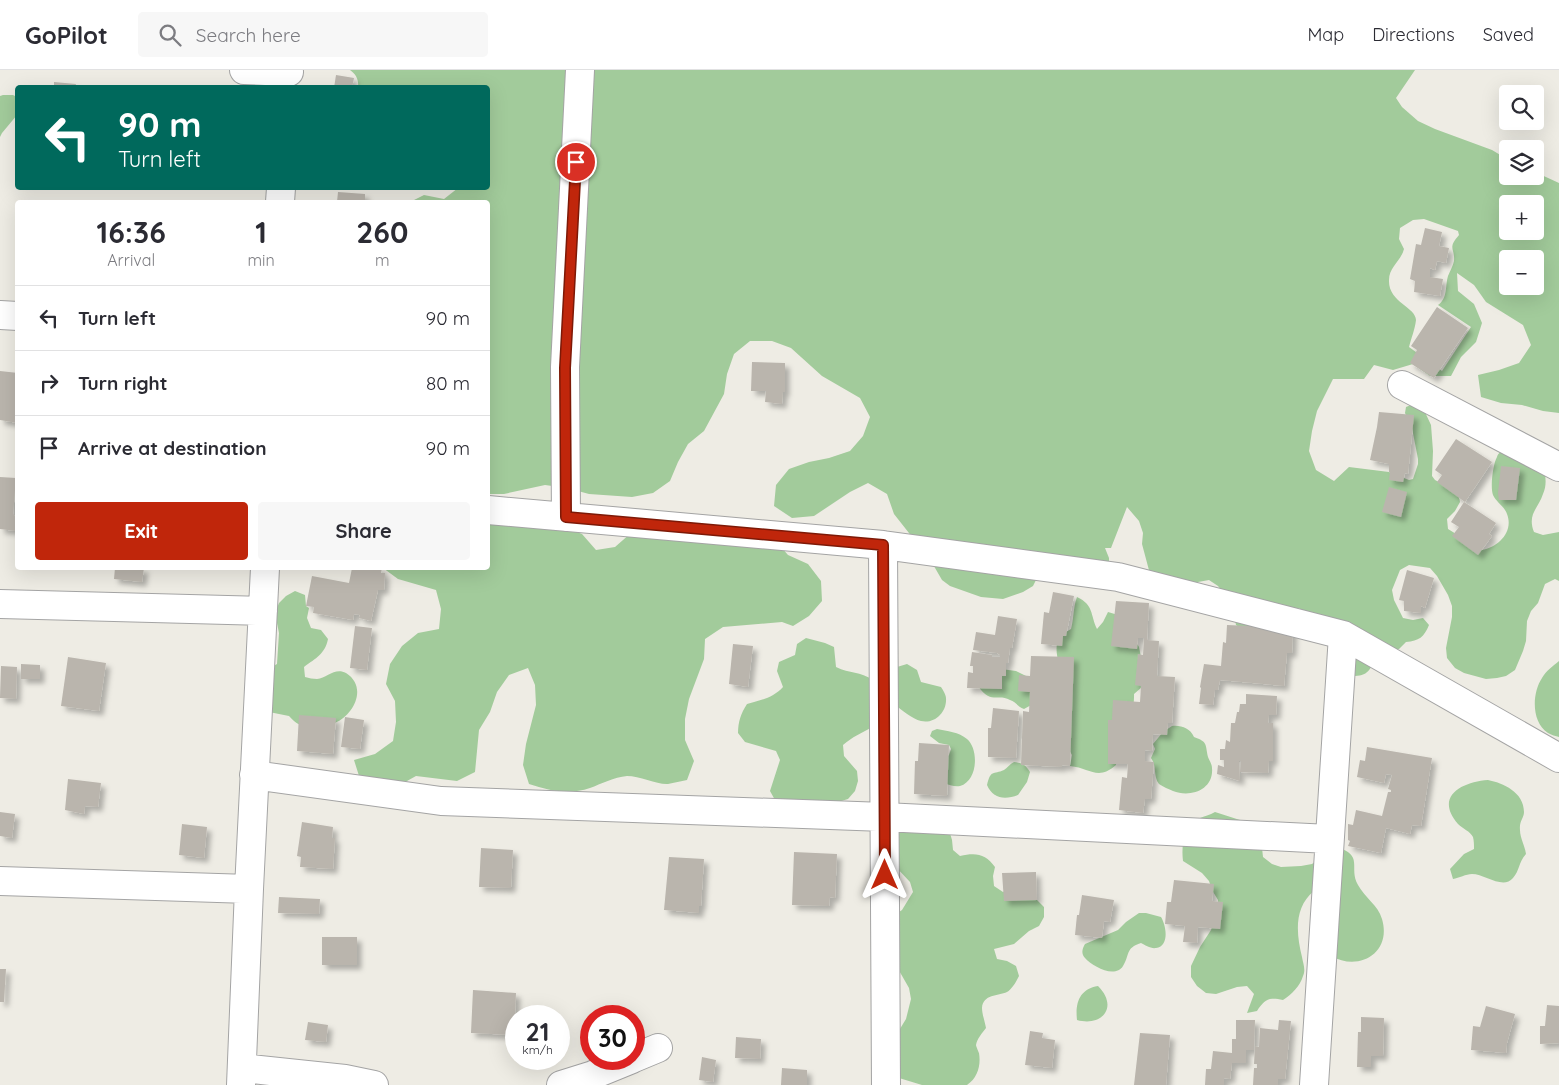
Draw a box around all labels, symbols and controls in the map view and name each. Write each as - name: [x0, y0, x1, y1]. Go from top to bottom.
- search box: [138, 12, 488, 57]
- text: GoPilot: [25, 20, 108, 50]
- icon: search: [156, 21, 184, 49]
- text: Search here: [196, 23, 301, 47]
- text: Map: [1307, 23, 1344, 46]
- text: Directions: [1372, 23, 1455, 46]
- text: Saved: [1483, 23, 1534, 46]
- map controls: [1499, 85, 1544, 295]
- button: search: [1499, 85, 1544, 130]
- text: 90 m: [118, 102, 201, 146]
- icon: left: [35, 105, 100, 170]
- button: layers: [1499, 140, 1544, 185]
- pin: [555, 141, 597, 183]
- text: Turn left: [118, 145, 201, 173]
- icon: arrive: [562, 148, 590, 176]
- button: +: [1499, 195, 1544, 240]
- text: 16:36: [97, 213, 166, 251]
- text: 1: [255, 213, 267, 251]
- text: 260: [356, 213, 408, 251]
- text: Arrival: [107, 250, 155, 270]
- text: min: [247, 250, 275, 270]
- text: m: [375, 250, 390, 270]
- button: −: [1499, 250, 1544, 295]
- icon: left: [35, 304, 63, 332]
- text: Turn left: [78, 306, 156, 330]
- text: 90 m: [426, 306, 470, 330]
- icon: right: [35, 369, 63, 397]
- text: Turn right: [78, 371, 167, 395]
- text: 80 m: [426, 371, 470, 395]
- icon: arrive: [35, 434, 63, 462]
- text: Arrive at destination: [78, 436, 267, 460]
- text: 90 m: [426, 436, 470, 460]
- button: Exit: [35, 502, 248, 560]
- button: Share: [258, 502, 470, 560]
- position arrow: [858, 848, 910, 900]
- speed limit sign: 30: [580, 1005, 645, 1070]
- text: 21: [526, 1016, 549, 1047]
- text: km/h: [522, 1042, 553, 1057]

